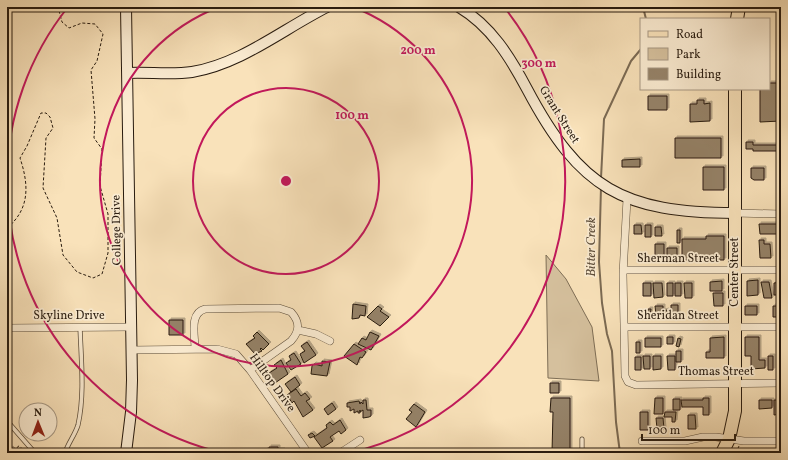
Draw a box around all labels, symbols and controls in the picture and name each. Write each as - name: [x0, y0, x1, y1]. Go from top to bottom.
- legend: [640, 18, 770, 90]
- text: Road: [676, 27, 703, 43]
- text: 200 m: [400, 43, 436, 59]
- text: Park: [676, 47, 701, 63]
- text: 300 m: [522, 56, 557, 72]
- text: Building: [676, 67, 721, 83]
- street label: Grant Street: [535, 83, 583, 147]
- text: 100 m: [335, 108, 369, 124]
- centre of rings: [279, 174, 293, 188]
- street label: College Drive: [108, 194, 126, 265]
- water label: Bitter Creek: [583, 217, 601, 277]
- street label: Center Street: [727, 237, 743, 307]
- street label: Sherman Street: [637, 251, 719, 267]
- street label: Skyline Drive: [33, 308, 105, 324]
- street label: Sheridan Street: [637, 308, 719, 324]
- street label: Hilltop Drive: [245, 350, 299, 416]
- street label: Thomas Street: [678, 364, 754, 380]
- north arrow: [18, 402, 58, 442]
- text: N: [34, 406, 42, 421]
- scale bar: [642, 416, 735, 442]
- text: 100 m: [648, 423, 681, 439]

